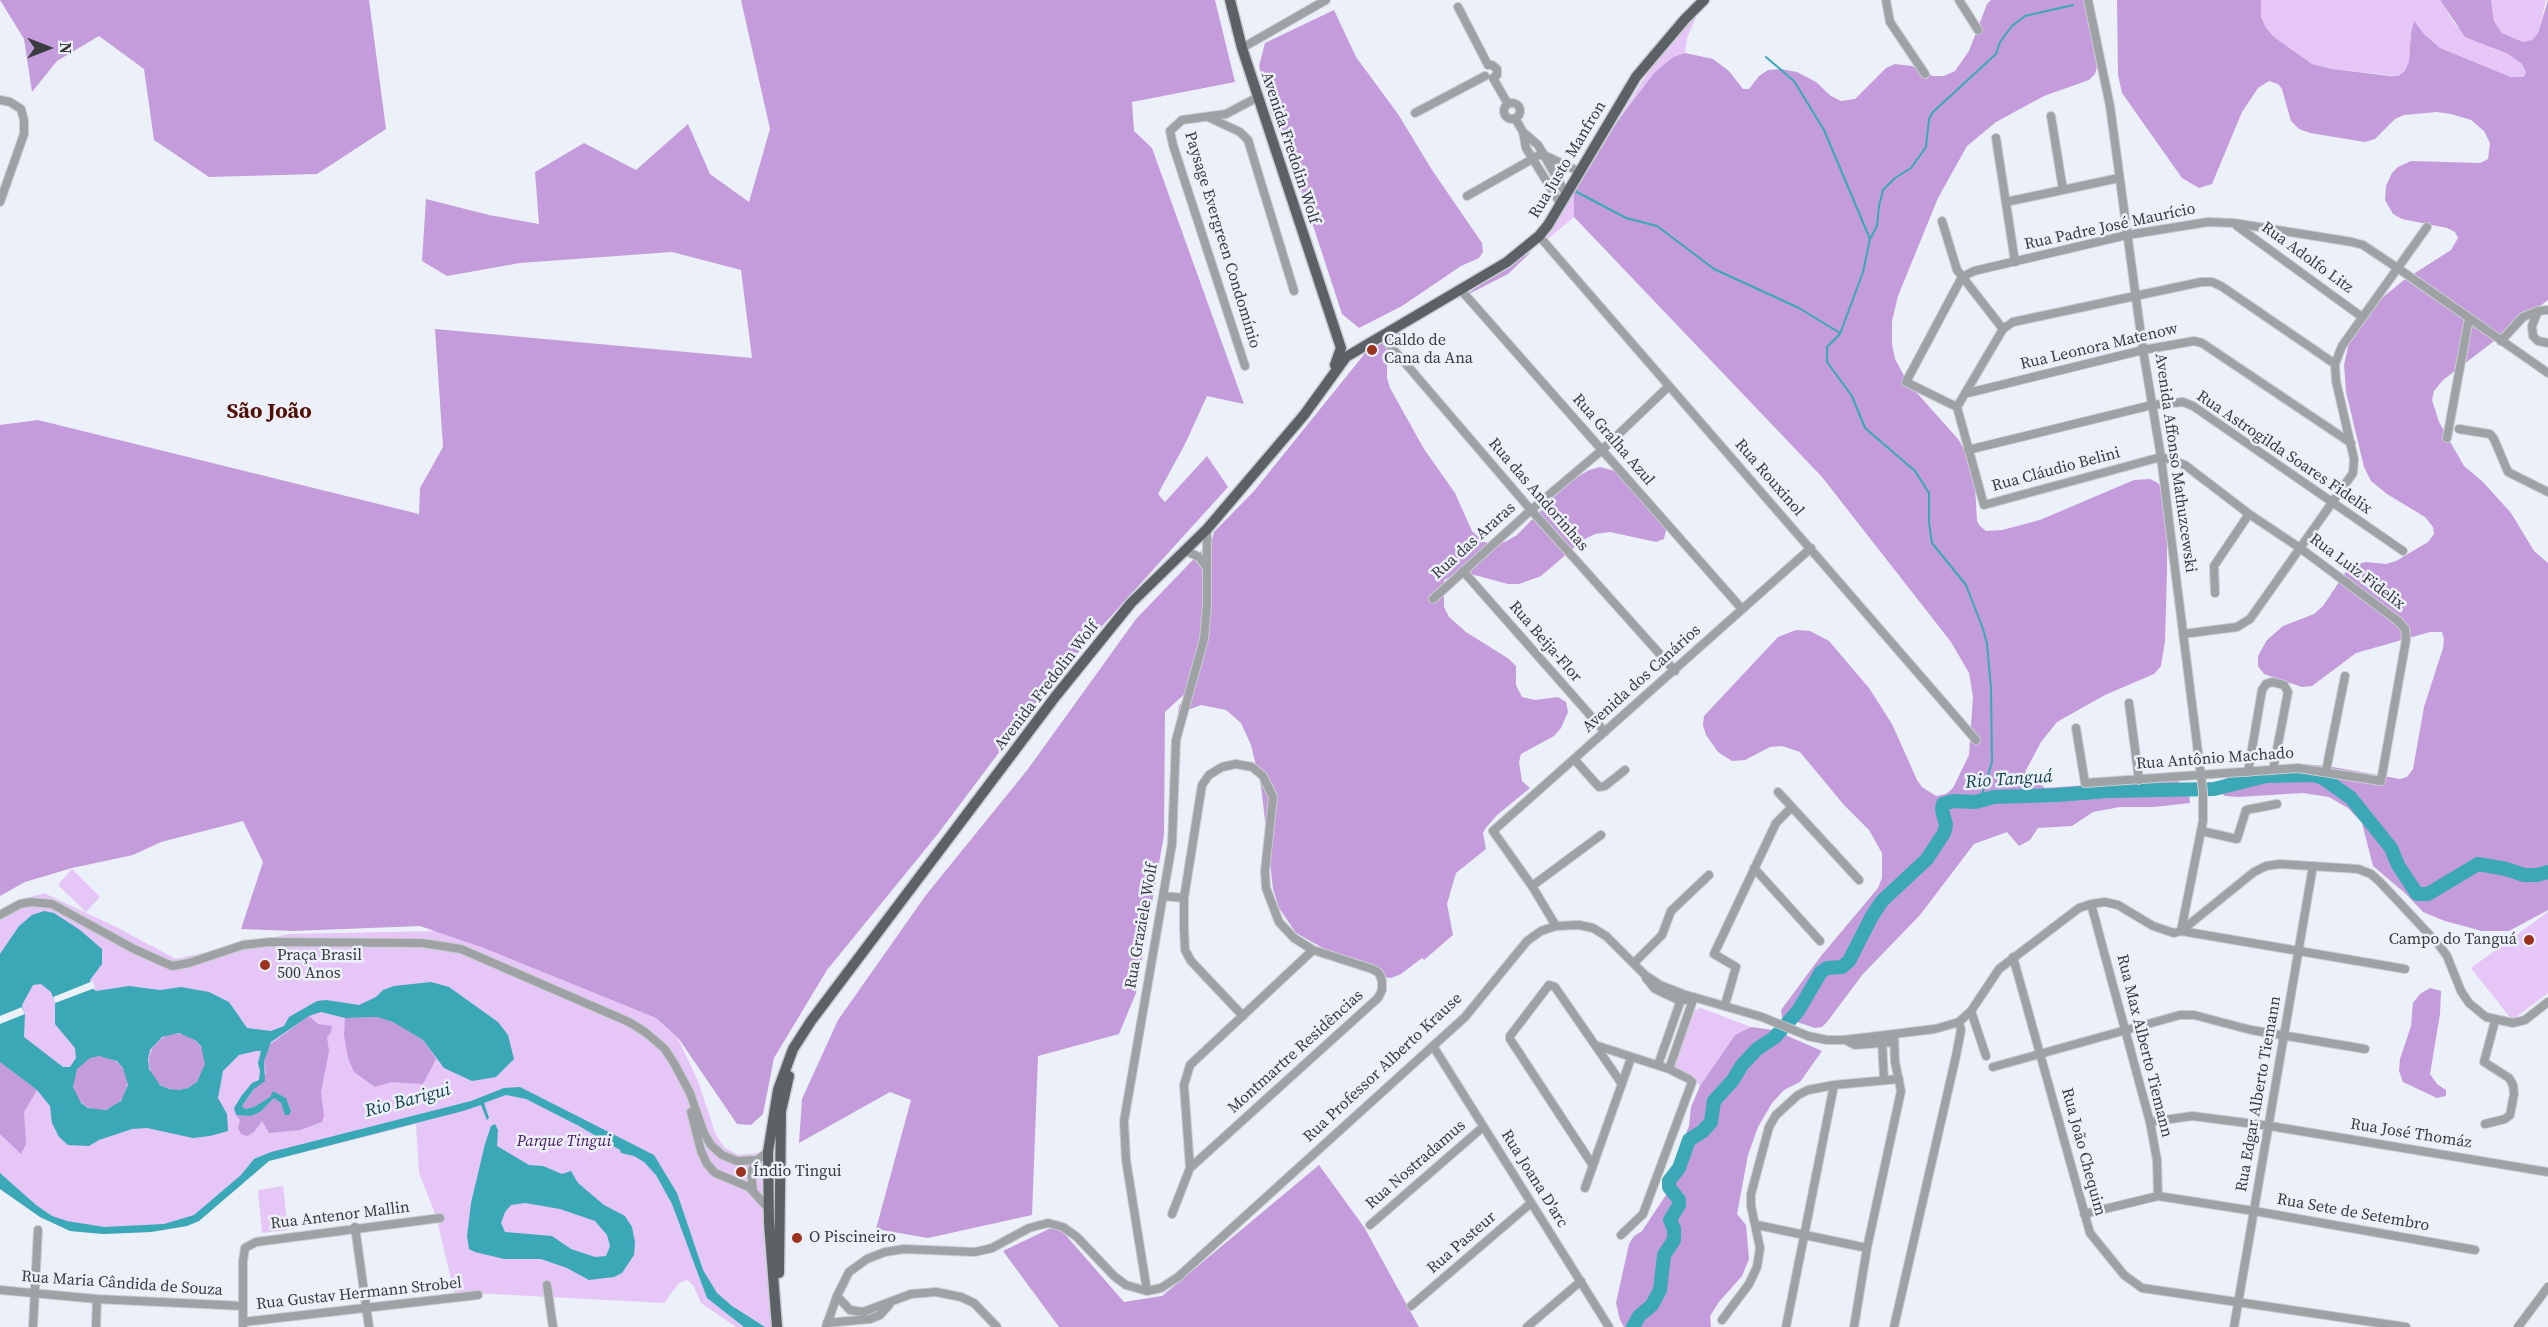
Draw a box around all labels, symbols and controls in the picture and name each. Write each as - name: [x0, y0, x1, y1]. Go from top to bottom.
- north arrow: [18, 18, 78, 78]
- text: N: [55, 42, 77, 54]
- street label: Avenida Fredolin Wolf: [1256, 70, 1324, 226]
- street label: Rua Justo Manfron: [1525, 98, 1611, 222]
- street label: Paysage Evergreen Condomínio: [1180, 129, 1264, 351]
- street label: Rua Padre José Maurício: [2023, 199, 2197, 255]
- street label: Rua Adolfo Litz: [2257, 218, 2357, 298]
- street label: Rua Leonora Matenow: [2018, 320, 2180, 374]
- place label: Caldo de Cana da Ana: [1384, 331, 1473, 369]
- marker: Caldo de Cana da Ana: [1365, 343, 1379, 357]
- street label: Avenida Affonso Mathuzcewski: [2150, 352, 2200, 574]
- street label: Rua Astrogilda Soares Fidelix: [2193, 387, 2375, 519]
- street label: Rua Gralha Azul: [1568, 390, 1658, 490]
- district label: São João: [226, 399, 312, 425]
- street label: Rua das Andorinhas: [1484, 435, 1592, 555]
- street label: Rua Rouxinol: [1730, 436, 1808, 520]
- street label: Rua Cláudio Belini: [1990, 444, 2122, 496]
- street label: Rua das Araras: [1428, 498, 1520, 584]
- street label: Rua Luiz Fidelix: [2305, 530, 2409, 614]
- street label: Rua Beija-Flor: [1504, 597, 1586, 687]
- street label: Avenida Fredolin Wolf: [991, 618, 1103, 754]
- street label: Avenida dos Canários: [1579, 621, 1705, 737]
- street label: Rua Antônio Machado: [2135, 744, 2295, 774]
- water label: Rio Tanguá: [1965, 766, 2053, 794]
- street label: Rua Graziele Wolf: [1122, 862, 1162, 990]
- place label: Campo do Tanguá: [2389, 930, 2517, 950]
- marker: Campo do Tanguá: [2522, 933, 2536, 947]
- place label: Praça Brasil 500 Anos: [277, 946, 362, 984]
- street label: Rua Max Alberto Tiemann: [2112, 953, 2176, 1139]
- marker: Praça Brasil 500 Anos: [258, 958, 272, 972]
- street label: Montmartre Residências: [1224, 986, 1368, 1118]
- street label: Rua Professor Alberto Krause: [1300, 989, 1466, 1147]
- street label: Rua Edgar Alberto Tiemann: [2232, 995, 2286, 1193]
- water label: Rio Barigui: [363, 1079, 453, 1123]
- street label: Rua João Chequim: [2057, 1086, 2109, 1218]
- street label: Rua José Thomáz: [2349, 1115, 2473, 1153]
- street label: Rua Nostradamus: [1362, 1116, 1470, 1214]
- street label: Rua Joana D'arc: [1496, 1127, 1572, 1231]
- park label: Parque Tingui: [517, 1132, 611, 1152]
- place label: Índio Tingui: [753, 1162, 841, 1182]
- marker: Índio Tingui: [734, 1165, 748, 1179]
- street label: Rua Sete de Setembro: [2275, 1190, 2431, 1236]
- street label: Rua Antenor Mallin: [269, 1198, 411, 1234]
- street label: Rua Pasteur: [1423, 1208, 1501, 1278]
- place label: O Piscineiro: [809, 1228, 896, 1248]
- marker: O Piscineiro: [790, 1231, 804, 1245]
- street label: Rua Maria Cândida de Souza: [21, 1267, 223, 1301]
- street label: Rua Gustav Hermann Strobel: [255, 1274, 463, 1314]

